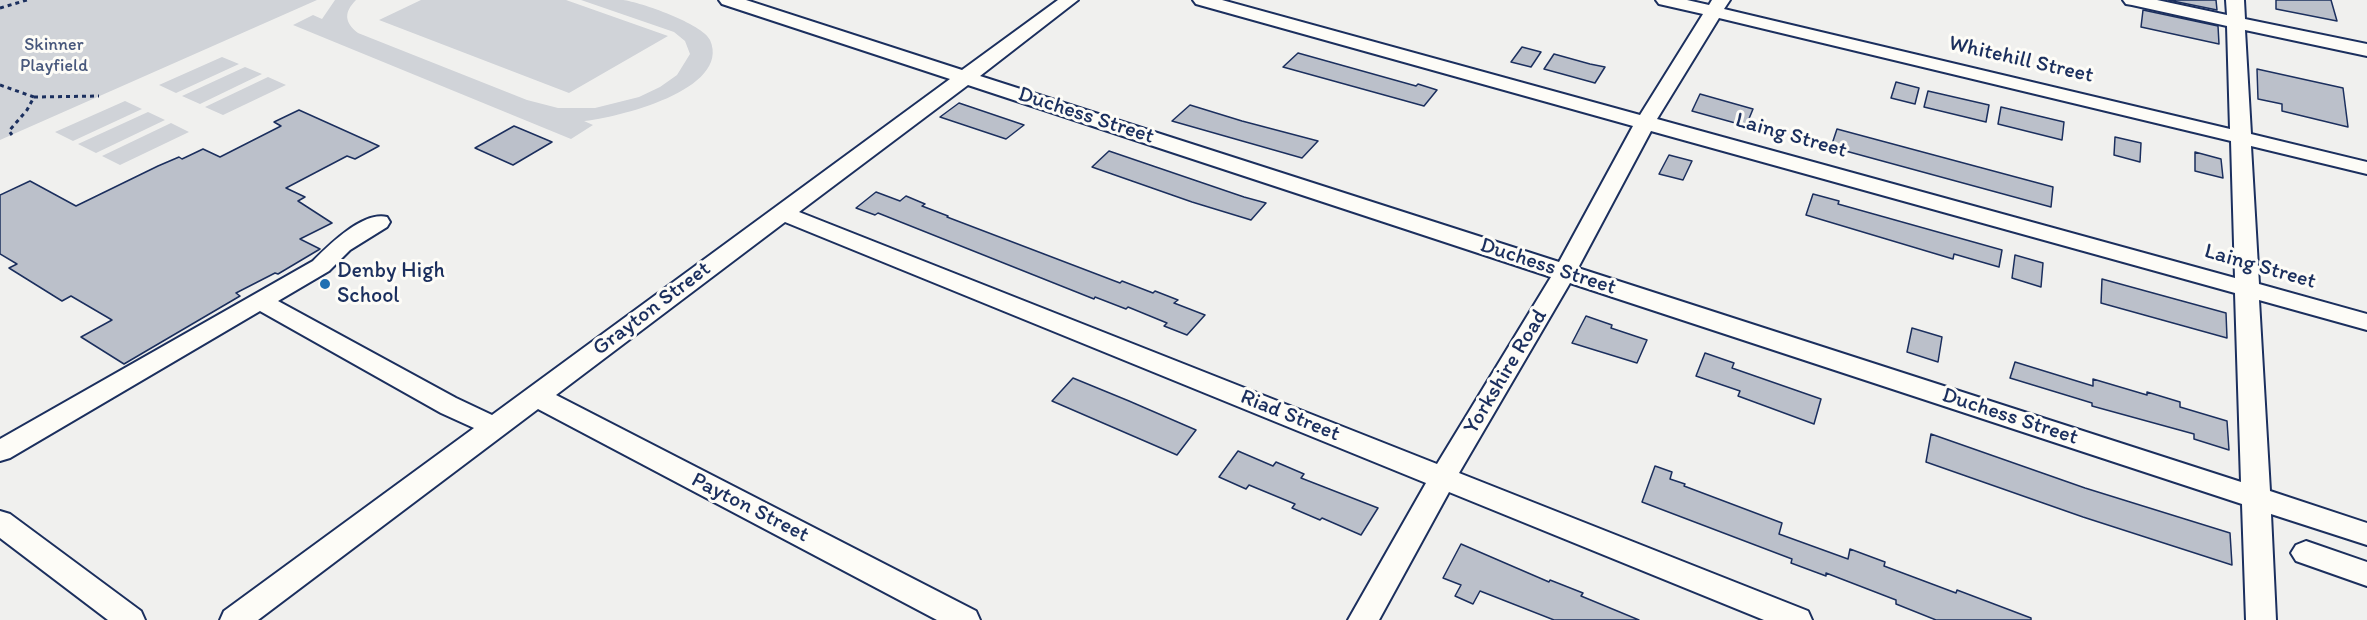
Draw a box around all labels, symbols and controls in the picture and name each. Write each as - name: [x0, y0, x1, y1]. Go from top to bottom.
- street label: Whitehill Street: [1946, 31, 2096, 89]
- park label: Skinner Playfield: [20, 34, 88, 76]
- street label: Duchess Street: [1015, 82, 1157, 150]
- street label: Laing Street: [1732, 107, 1850, 165]
- street label: Duchess Street: [1477, 233, 1619, 301]
- street label: Laing Street: [2201, 238, 2319, 296]
- street label: Grayton Street: [588, 256, 716, 362]
- place label: Denby High School: [337, 258, 445, 310]
- marker: Denby High School: [318, 277, 332, 291]
- street label: Yorkshire Road: [1458, 305, 1554, 439]
- street label: Duchess Street: [1939, 383, 2081, 451]
- street label: Riad Street: [1236, 384, 1344, 448]
- street label: Payton Street: [687, 467, 813, 549]

